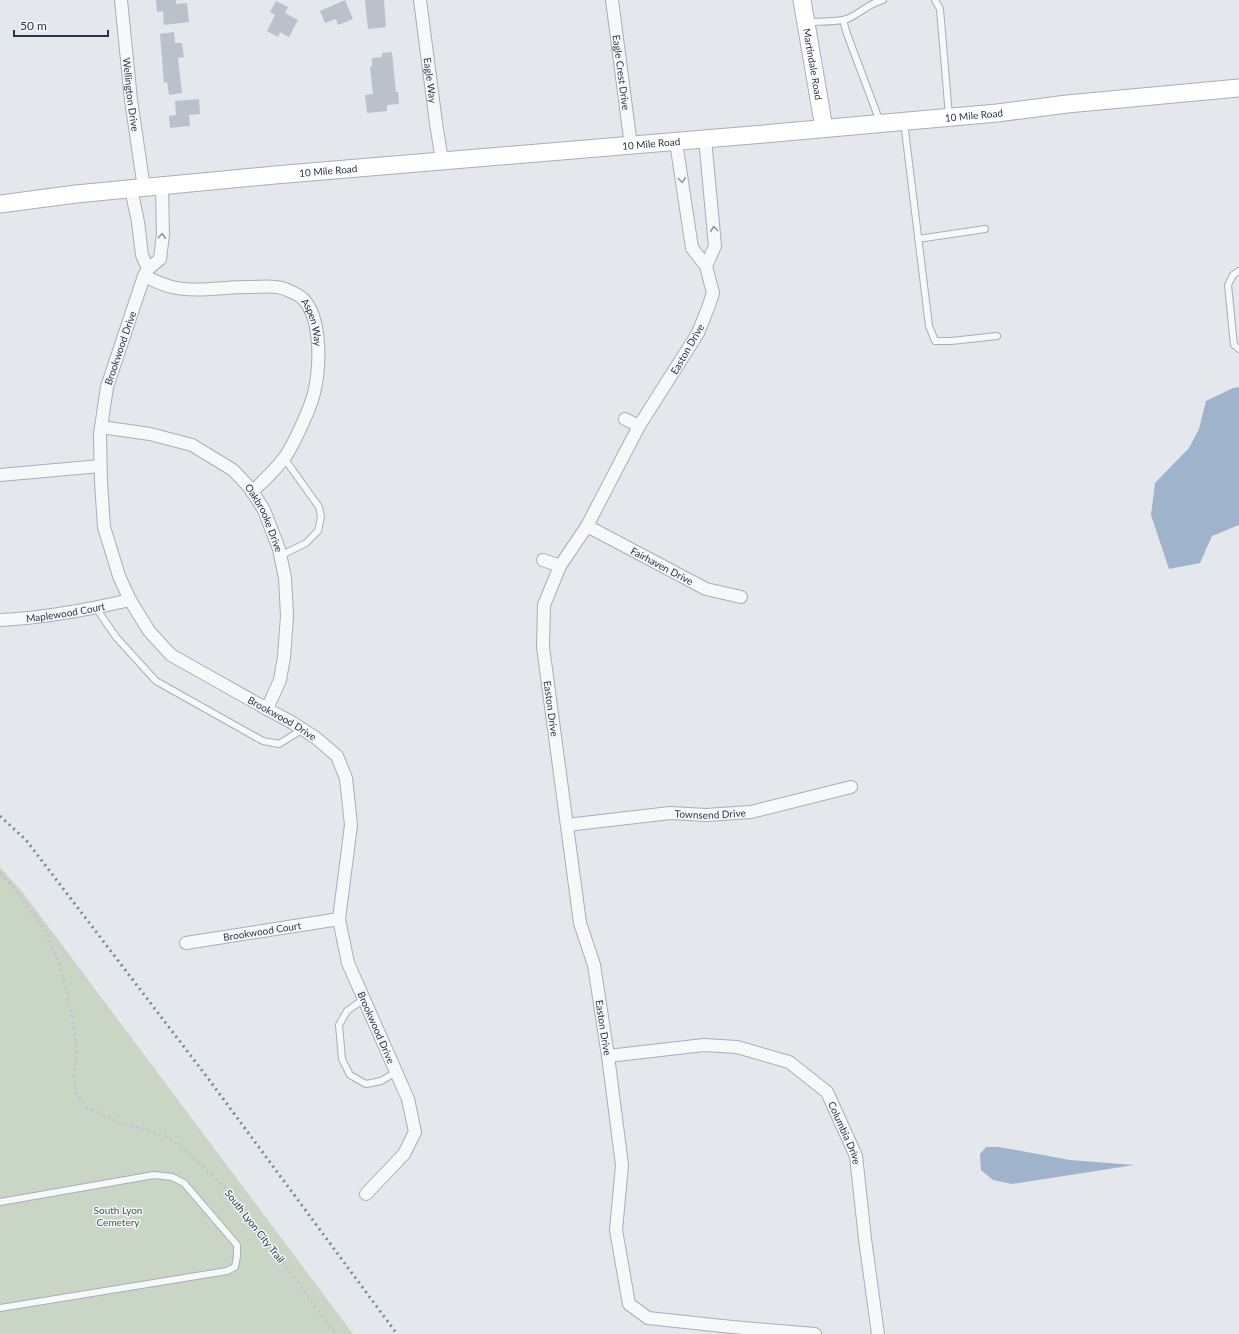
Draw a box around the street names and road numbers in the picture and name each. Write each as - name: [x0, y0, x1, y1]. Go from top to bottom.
- street label: Martindale Road: [801, 27, 825, 101]
- street label: Eagle Crest Drive: [611, 34, 632, 111]
- street label: Wellington Drive: [121, 57, 142, 132]
- street label: Eagle Way: [422, 57, 439, 105]
- street label: 10 Mile Road: [944, 106, 1004, 124]
- street label: 10 Mile Road: [622, 135, 681, 152]
- street label: 10 Mile Road: [299, 162, 358, 179]
- street label: Aspen Way: [299, 296, 324, 347]
- street label: Brookwood Drive: [102, 309, 138, 387]
- street label: Easton Drive: [668, 322, 706, 376]
- street label: Oakbrooke Drive: [243, 481, 285, 553]
- street label: Fairhaven Drive: [629, 544, 695, 587]
- street label: Maplewood Court: [25, 600, 106, 624]
- street label: Easton Drive: [542, 680, 561, 737]
- street label: Brookwood Drive: [246, 694, 319, 743]
- street label: Townsend Drive: [674, 806, 746, 821]
- street label: Brookwood Court: [222, 919, 302, 943]
- street label: Brookwood Drive: [355, 990, 398, 1065]
- street label: Easton Drive: [593, 999, 614, 1056]
- street label: Columbia Drive: [826, 1099, 863, 1165]
- street label: South Lyon City Trail: [223, 1187, 287, 1265]

